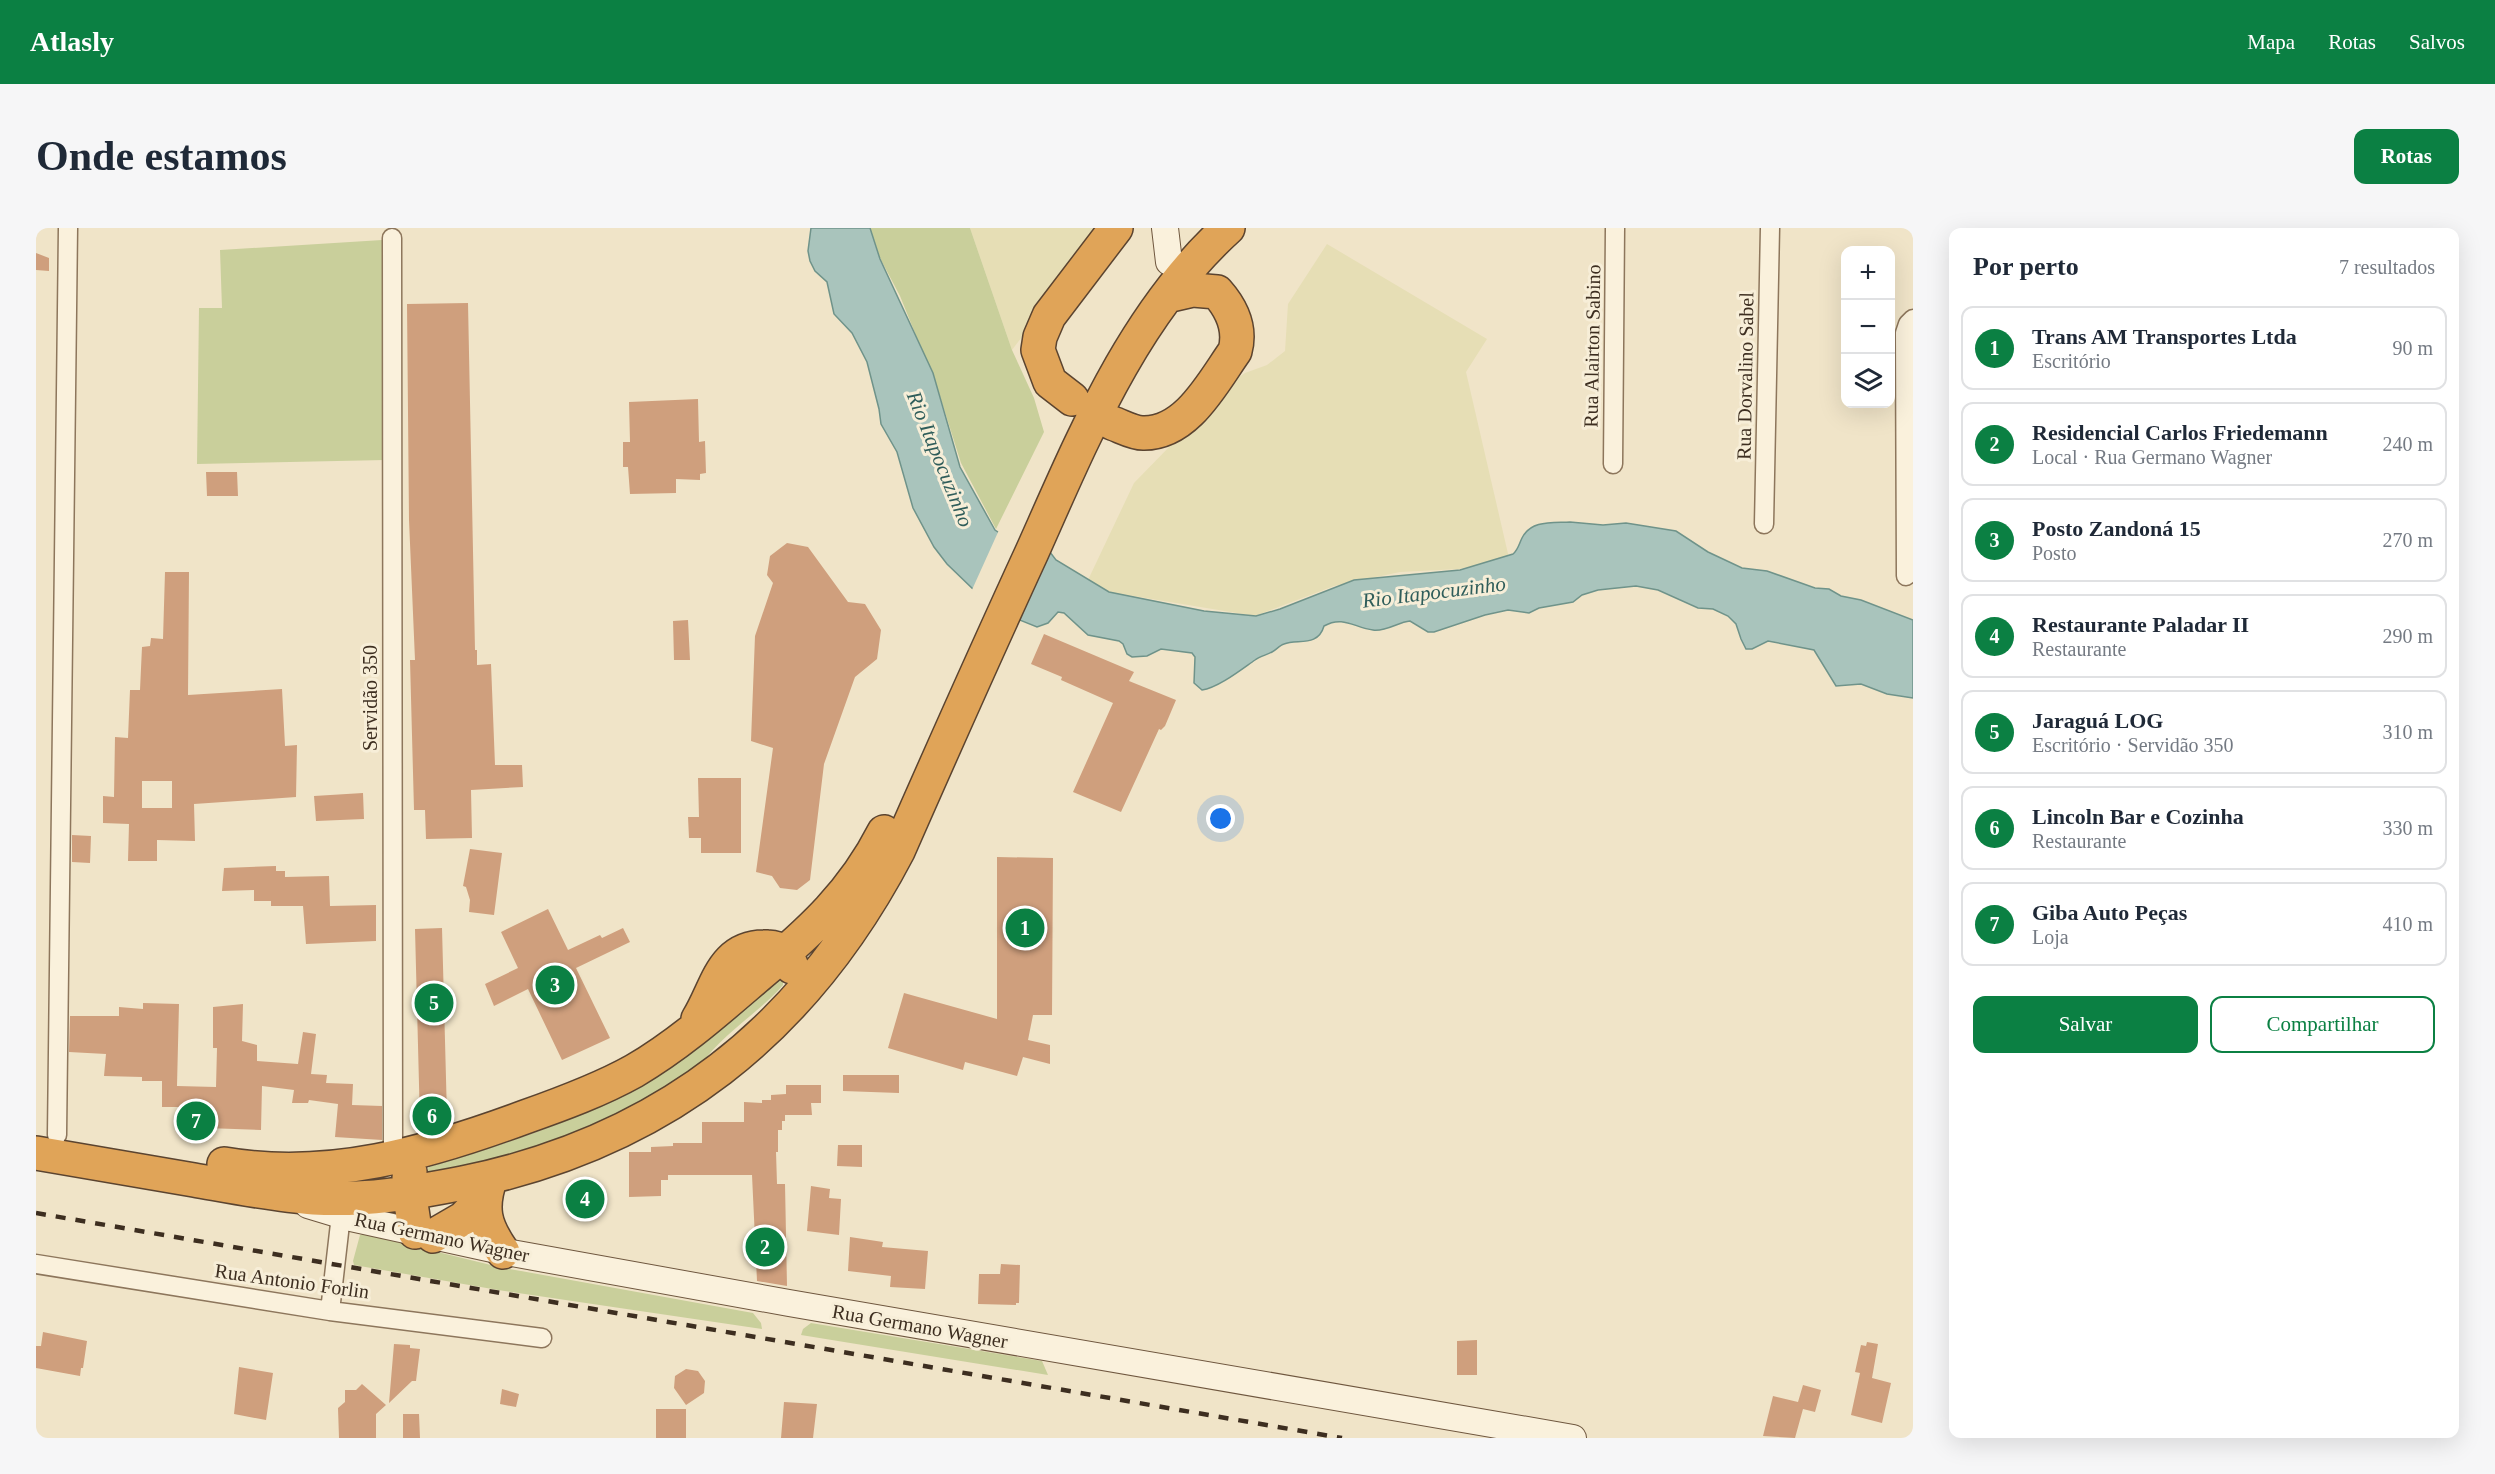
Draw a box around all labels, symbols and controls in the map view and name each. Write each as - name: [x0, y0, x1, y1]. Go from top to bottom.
- text: Atlasly: [30, 26, 114, 57]
- text: Mapa: [2247, 30, 2295, 54]
- text: Rotas: [2328, 30, 2376, 54]
- text: Salvos: [2409, 30, 2465, 54]
- button: Rotas: [2354, 129, 2459, 184]
- text: Onde estamos: [36, 133, 287, 179]
- map controls: [1841, 246, 1895, 408]
- button: +: [1841, 246, 1895, 300]
- text: Por perto: [1973, 252, 2079, 281]
- text: 7 resultados: [2339, 256, 2435, 278]
- street label: Rua Alairton Sabino: [1580, 264, 1604, 428]
- street label: Rua Dorvalino Sabel: [1733, 292, 1757, 460]
- button: −: [1841, 300, 1895, 354]
- text: Trans AM Transportes Ltda: [2032, 324, 2297, 349]
- text: 1: [1990, 337, 2000, 359]
- text: 90 m: [2392, 337, 2433, 359]
- text: Escritório: [2032, 350, 2111, 372]
- button: layers: [1841, 354, 1895, 408]
- water label: Rio Itapocuzinho: [902, 387, 978, 530]
- text: Residencial Carlos Friedemann: [2032, 420, 2328, 445]
- text: 2: [1990, 433, 2000, 455]
- text: 240 m: [2382, 433, 2433, 455]
- text: Local · Rua Germano Wagner: [2032, 446, 2272, 468]
- text: Posto Zandoná 15: [2032, 516, 2201, 541]
- text: 3: [1990, 529, 2000, 551]
- text: 270 m: [2382, 529, 2433, 551]
- text: Posto: [2032, 542, 2076, 564]
- water label: Rio Itapocuzinho: [1360, 571, 1507, 613]
- text: Restaurante Paladar II: [2032, 612, 2249, 637]
- text: 4: [1990, 625, 2000, 647]
- text: 290 m: [2382, 625, 2433, 647]
- text: Restaurante: [2032, 638, 2126, 660]
- street label: Servidão 350: [359, 645, 381, 751]
- text: Jaraguá LOG: [2032, 708, 2163, 733]
- text: 5: [1990, 721, 2000, 743]
- text: 310 m: [2382, 721, 2433, 743]
- text: Escritório · Servidão 350: [2032, 734, 2234, 756]
- your location: [1206, 804, 1235, 833]
- text: Lincoln Bar e Cozinha: [2032, 804, 2244, 829]
- text: 6: [1990, 817, 2000, 839]
- text: 330 m: [2382, 817, 2433, 839]
- text: Restaurante: [2032, 830, 2126, 852]
- text: Giba Auto Peças: [2032, 900, 2187, 925]
- pin: 1: [1006, 906, 1044, 950]
- text: 7: [1990, 913, 2000, 935]
- text: 410 m: [2382, 913, 2433, 935]
- text: Loja: [2032, 926, 2069, 948]
- pin: 3: [536, 962, 574, 1008]
- pin: 5: [414, 980, 454, 1026]
- button: Salvar: [1973, 996, 2198, 1053]
- button: Compartilhar: [2210, 996, 2435, 1053]
- pin: 6: [412, 1094, 452, 1138]
- pin: 7: [176, 1098, 216, 1144]
- pin: 4: [566, 1176, 604, 1222]
- street label: Rua Germano Wagner: [352, 1208, 532, 1267]
- pin: 2: [746, 1224, 784, 1270]
- street label: Rua Antonio Forlin: [213, 1259, 371, 1303]
- street label: Rua Germano Wagner: [830, 1300, 1010, 1353]

